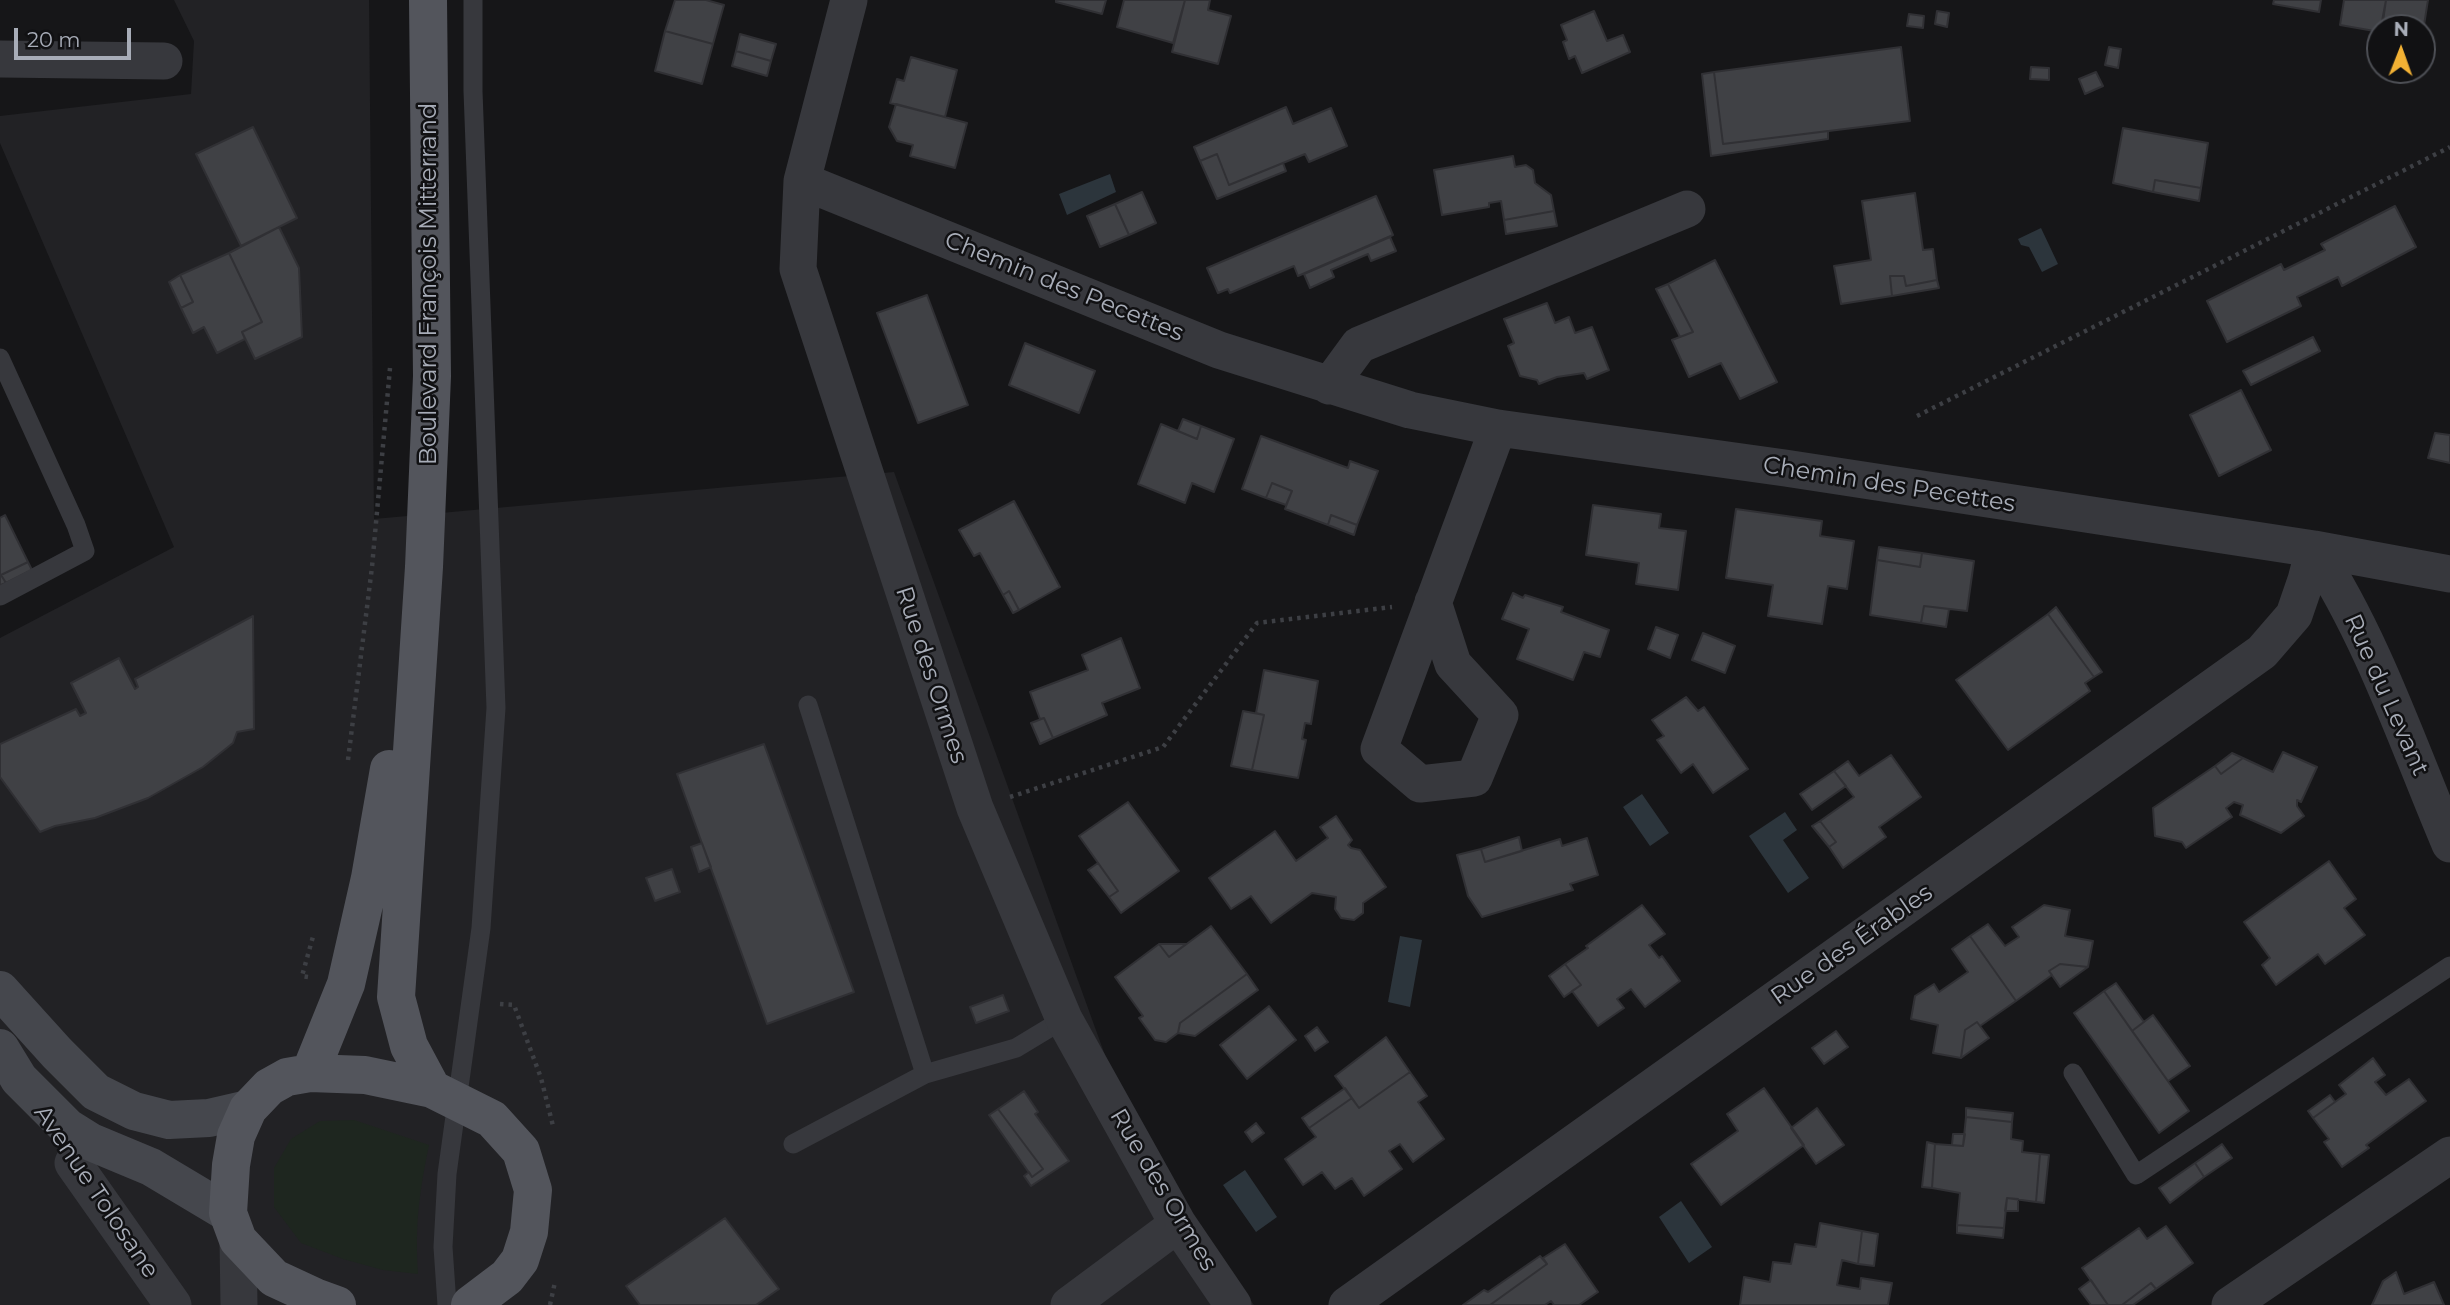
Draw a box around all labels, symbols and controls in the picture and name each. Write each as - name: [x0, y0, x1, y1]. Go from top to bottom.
- scale bar: [18, 14, 135, 58]
- north arrow: [2366, 14, 2436, 84]
- text: N: [2393, 18, 2409, 41]
- text: 20 m: [27, 27, 81, 52]
- street label: Boulevard François Mitterrand: [415, 103, 443, 465]
- street label: Chemin des Pecettes: [940, 226, 1188, 348]
- street label: Chemin des Pecettes: [1761, 451, 2017, 519]
- street label: Rue des Ormes: [889, 583, 973, 767]
- street label: Rue du Levant: [2337, 610, 2435, 780]
- street label: Rue des Érables: [1766, 878, 1938, 1012]
- street label: Avenue Tolosane: [27, 1100, 165, 1284]
- street label: Rue des Ormes: [1103, 1104, 1223, 1276]

